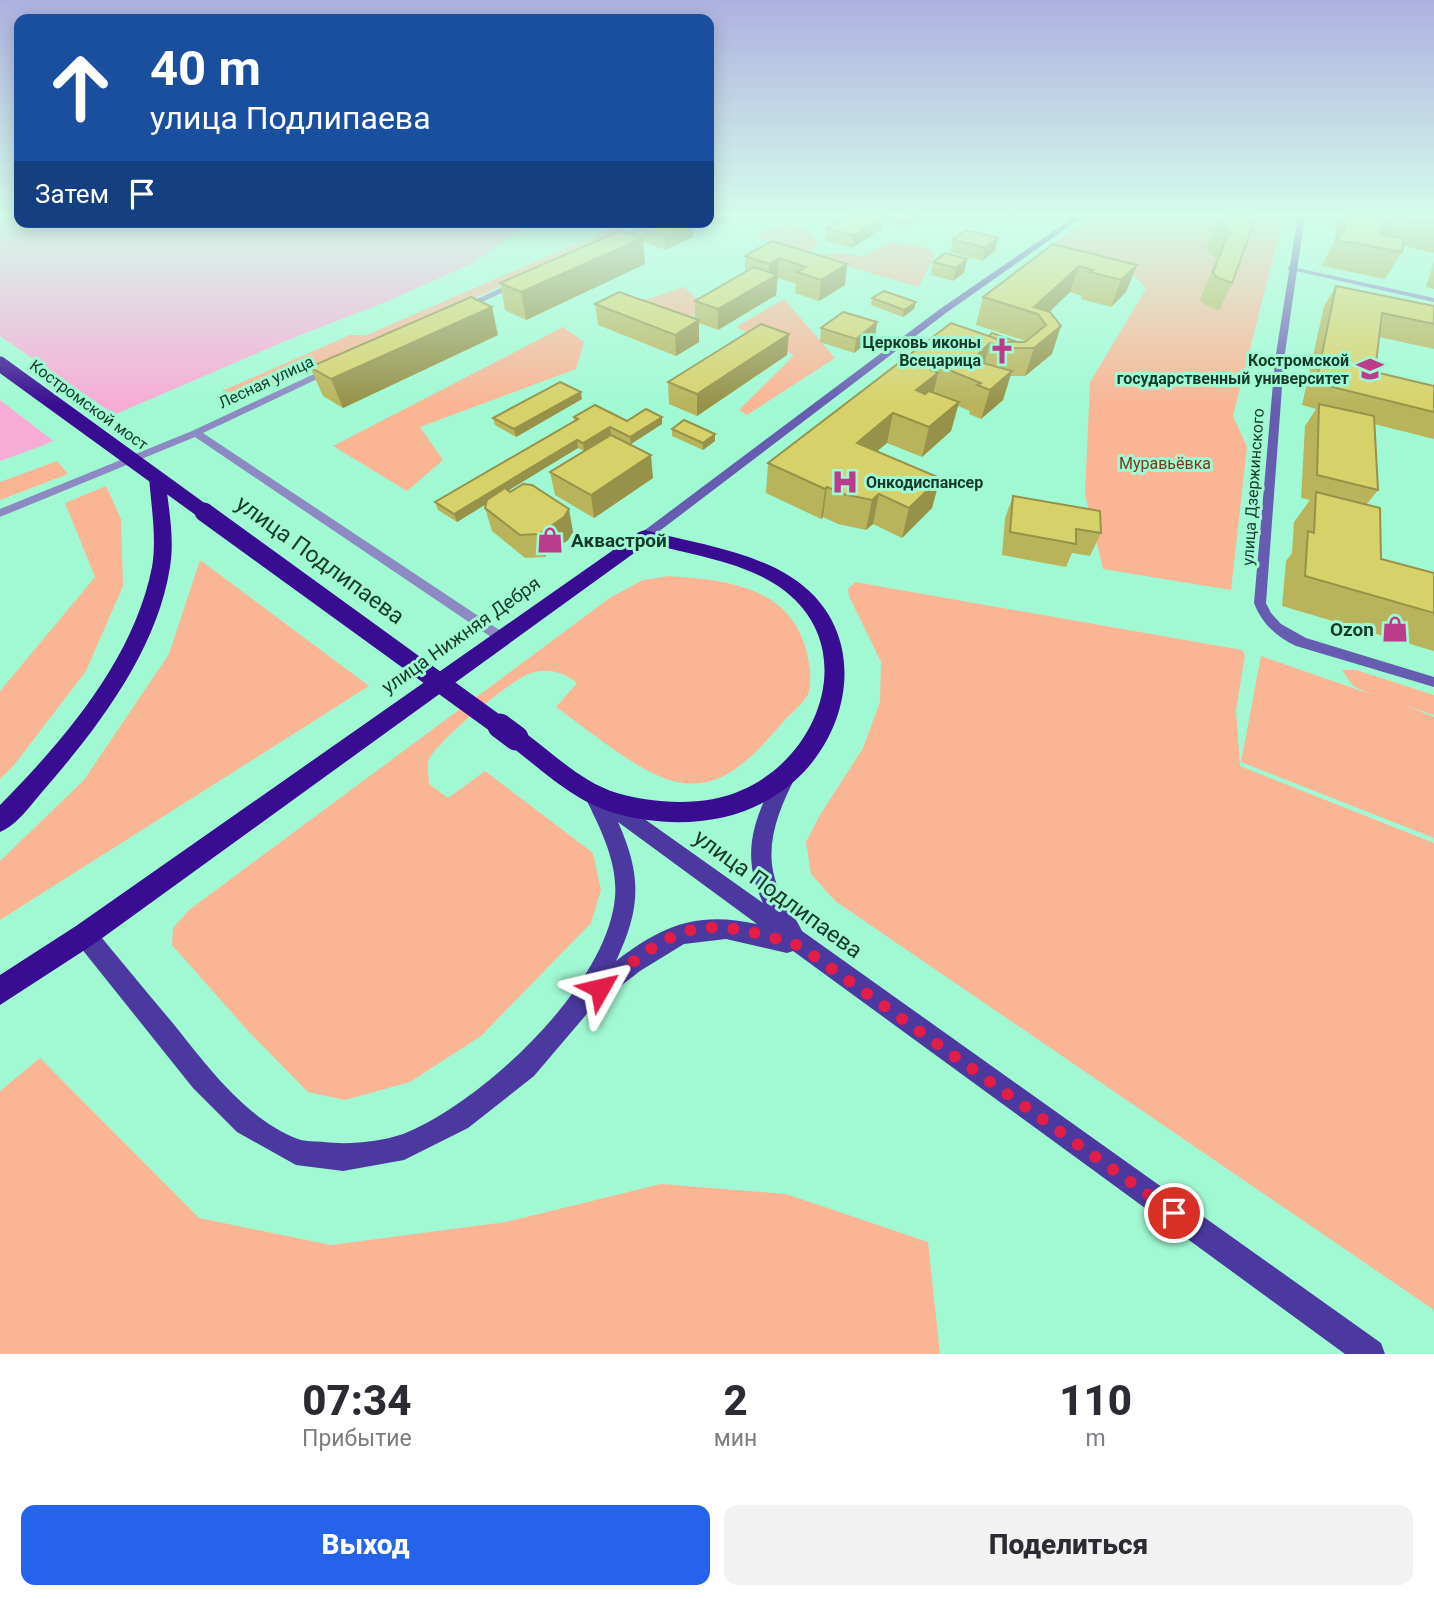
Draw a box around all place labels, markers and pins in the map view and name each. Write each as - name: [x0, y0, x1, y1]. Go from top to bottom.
- place label: Церковь иконы Всецарица: [863, 333, 981, 370]
- church icon: Церковь иконы Всецарица: [987, 336, 1017, 366]
- place label: Костромской государственный университет: [1117, 351, 1349, 388]
- school or university icon: Костромской государственный университет: [1355, 354, 1385, 384]
- hospital icon: Онкодиспансер: [830, 467, 860, 497]
- place label: Онкодиспансер: [866, 473, 983, 492]
- shop icon: Аквастрой: [535, 525, 565, 555]
- place label: Аквастрой: [571, 529, 667, 552]
- shop icon: Ozon: [1380, 614, 1410, 644]
- place label: Ozon: [1330, 618, 1374, 641]
- pin: [1144, 1183, 1204, 1243]

